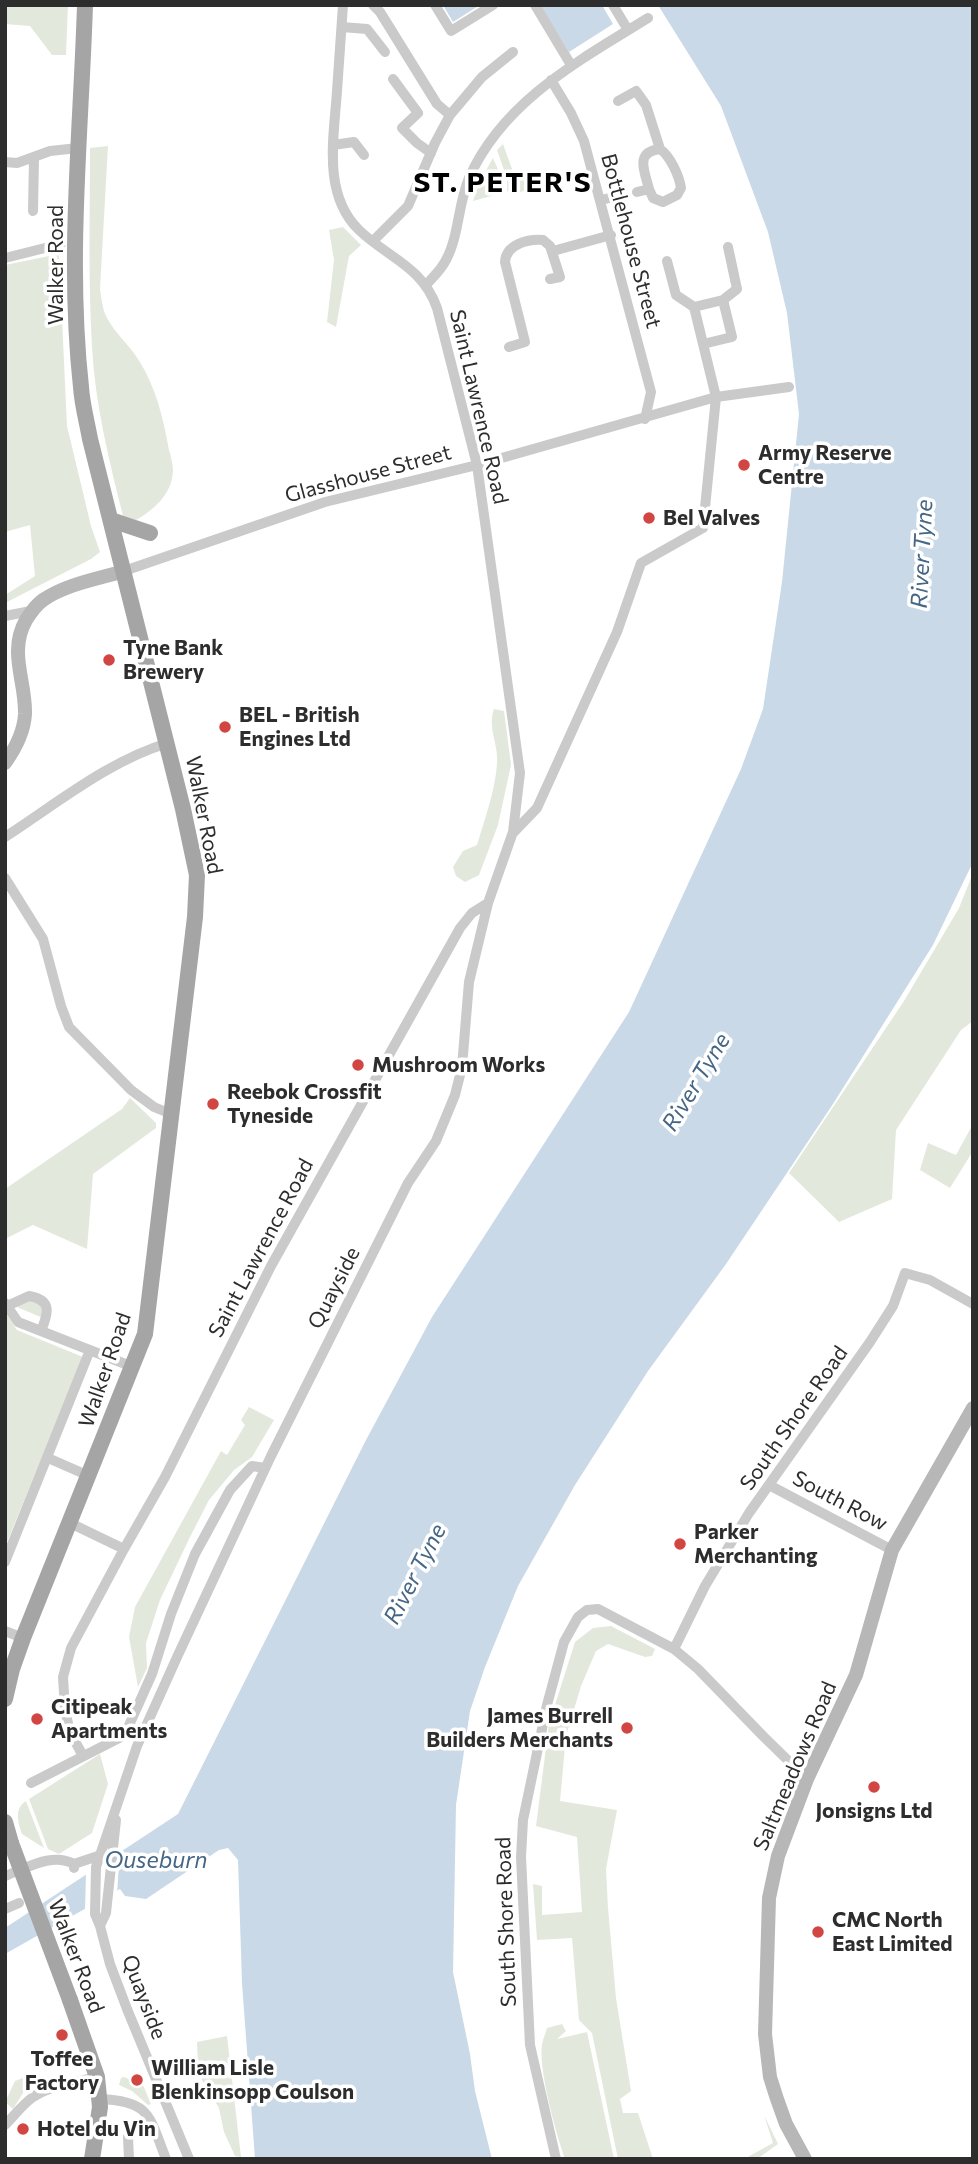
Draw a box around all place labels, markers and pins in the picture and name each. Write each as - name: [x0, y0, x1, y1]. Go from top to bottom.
- place label: Army Reserve Centre: [758, 440, 892, 490]
- marker: Army Reserve Centre: [736, 457, 752, 473]
- place label: Bel Valves: [663, 505, 760, 531]
- marker: Bel Valves: [641, 510, 657, 526]
- place label: Tyne Bank Brewery: [123, 635, 223, 685]
- marker: Tyne Bank Brewery: [101, 652, 117, 668]
- place label: BEL - British Engines Ltd: [239, 702, 360, 752]
- marker: BEL - British Engines Ltd: [217, 719, 233, 735]
- place label: Mushroom Works: [372, 1052, 545, 1078]
- marker: Mushroom Works: [350, 1057, 366, 1073]
- place label: Reebok Crossfit Tyneside: [227, 1079, 382, 1129]
- marker: Reebok Crossfit Tyneside: [205, 1096, 221, 1112]
- place label: Parker Merchanting: [694, 1519, 817, 1569]
- marker: Parker Merchanting: [672, 1536, 688, 1552]
- place label: Citipeak Apartments: [51, 1694, 167, 1744]
- place label: James Burrell Builders Merchants: [426, 1703, 613, 1753]
- marker: Citipeak Apartments: [29, 1711, 45, 1727]
- marker: James Burrell Builders Merchants: [619, 1720, 635, 1736]
- marker: Jonsigns Ltd: [866, 1779, 882, 1795]
- place label: Jonsigns Ltd: [815, 1798, 933, 1824]
- place label: CMC North East Limited: [832, 1907, 952, 1957]
- marker: CMC North East Limited: [810, 1924, 826, 1940]
- marker: Toffee Factory: [54, 2027, 70, 2043]
- place label: Toffee Factory: [25, 2046, 99, 2096]
- place label: William Lisle Blenkinsopp Coulson: [151, 2055, 354, 2105]
- marker: William Lisle Blenkinsopp Coulson: [129, 2072, 145, 2088]
- place label: Hotel du Vin: [37, 2116, 156, 2142]
- marker: Hotel du Vin: [15, 2121, 31, 2137]

